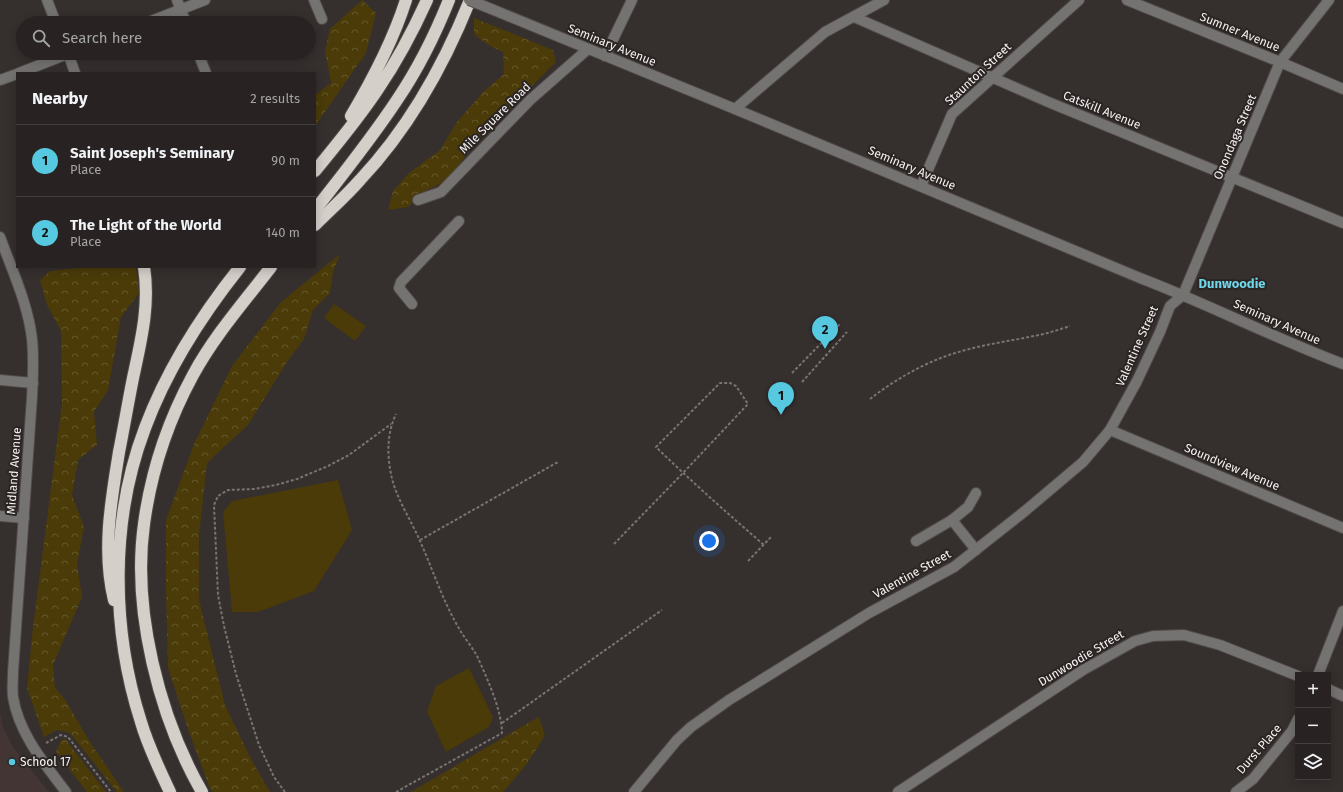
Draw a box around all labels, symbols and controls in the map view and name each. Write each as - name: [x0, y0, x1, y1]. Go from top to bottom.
- street label: Sumner Avenue: [1198, 10, 1282, 54]
- search box: [16, 16, 316, 60]
- street label: Seminary Avenue: [566, 21, 658, 69]
- icon: search: [30, 27, 52, 49]
- text: Search here: [62, 29, 142, 47]
- street label: Staunton Street: [942, 39, 1014, 108]
- street label: Mile Square Road: [457, 80, 533, 156]
- text: Nearby: [32, 88, 87, 109]
- street label: Catskill Avenue: [1061, 88, 1143, 132]
- text: 2 results: [250, 91, 300, 106]
- street label: Onondaga Street: [1211, 92, 1260, 182]
- street label: Seminary Avenue: [866, 143, 958, 193]
- text: Saint Joseph's Seminary: [70, 144, 234, 162]
- text: 1: [42, 153, 48, 168]
- text: 90 m: [271, 153, 300, 168]
- text: Place: [70, 162, 101, 177]
- text: The Light of the World: [70, 216, 221, 234]
- text: 2: [42, 225, 48, 240]
- text: 140 m: [266, 225, 300, 240]
- text: Place: [70, 234, 101, 249]
- district label: Dunwoodie: [1199, 276, 1265, 291]
- street label: Seminary Avenue: [1231, 297, 1323, 347]
- street label: Valentine Street: [1113, 303, 1161, 388]
- pin: 2: [812, 316, 838, 349]
- pin: 1: [768, 382, 794, 415]
- street label: Midland Avenue: [4, 427, 24, 515]
- street label: Soundview Avenue: [1182, 441, 1282, 493]
- your location: [699, 531, 719, 551]
- street label: Valentine Street: [871, 547, 954, 601]
- street label: Dunwoodie Street: [1036, 627, 1127, 689]
- map controls: [1295, 672, 1331, 780]
- button: +: [1295, 672, 1331, 708]
- button: −: [1295, 708, 1331, 744]
- street label: Durst Place: [1234, 721, 1284, 777]
- button: layers: [1295, 744, 1331, 780]
- place label: School 17: [20, 755, 71, 769]
- marker: School 17: [7, 757, 17, 767]

